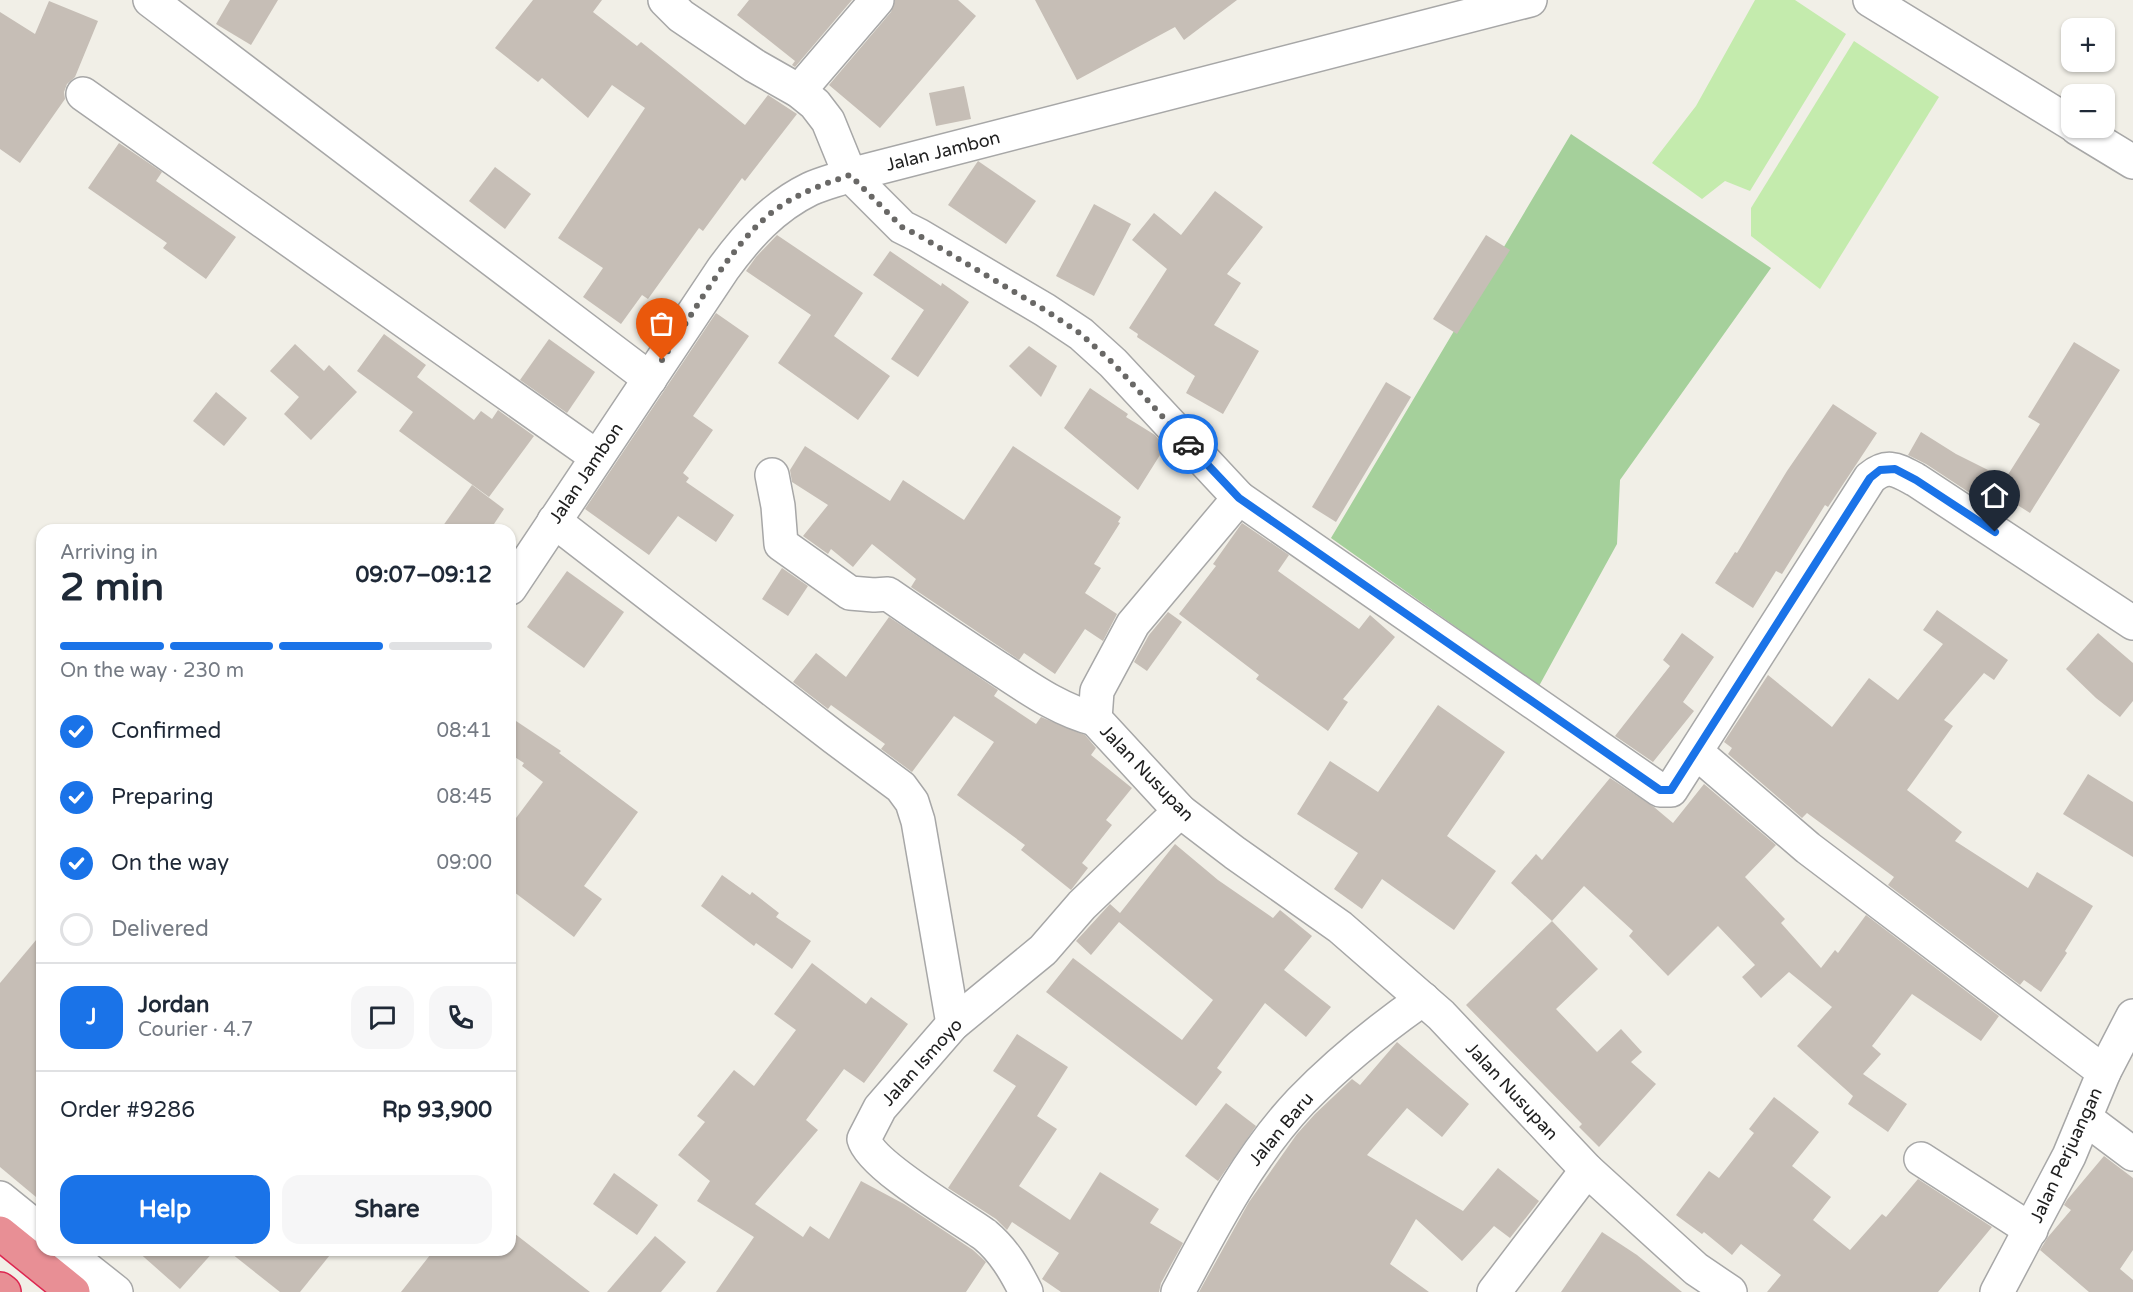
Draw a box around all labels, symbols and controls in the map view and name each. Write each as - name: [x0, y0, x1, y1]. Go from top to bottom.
- map controls: [2061, 18, 2115, 138]
- button: +: [2061, 18, 2115, 72]
- button: −: [2061, 84, 2115, 138]
- street label: Jalan Jambon: [884, 126, 1002, 176]
- pin: [636, 298, 687, 360]
- icon: bag: [645, 307, 678, 340]
- courier: [1158, 414, 1218, 474]
- street label: Jalan Jambon: [544, 418, 628, 528]
- icon: car: [1172, 428, 1205, 461]
- pin: [1969, 470, 2020, 532]
- icon: home: [1978, 479, 2011, 512]
- text: Arriving in: [60, 541, 158, 565]
- text: 09:07–09:12: [355, 562, 492, 588]
- text: 2 min: [60, 564, 164, 611]
- text: On the way · 230 m: [60, 659, 244, 683]
- icon: check: [60, 715, 93, 748]
- text: Confirmed: [111, 718, 221, 744]
- text: 08:41: [437, 719, 492, 743]
- street label: Jalan Nusupan: [1095, 720, 1199, 826]
- icon: check: [60, 781, 93, 814]
- text: Preparing: [111, 784, 214, 810]
- text: 08:45: [437, 785, 492, 809]
- icon: check: [60, 847, 93, 880]
- text: On the way: [111, 850, 229, 876]
- text: 09:00: [437, 851, 492, 875]
- text: Delivered: [111, 916, 209, 942]
- button: chat: [351, 986, 414, 1049]
- button: phone: [429, 986, 492, 1049]
- text: Jordan: [138, 992, 209, 1018]
- text: J: [86, 1004, 97, 1030]
- street label: Jalan Ismoyo: [877, 1014, 967, 1110]
- text: Courier · 4.7: [138, 1018, 253, 1042]
- street label: Jalan Nusupan: [1461, 1037, 1563, 1145]
- street label: Jalan Perjuangan: [2025, 1084, 2107, 1226]
- street label: Jalan Baru: [1244, 1088, 1318, 1170]
- text: Order #9286: [60, 1097, 195, 1123]
- text: Rp 93,900: [382, 1097, 492, 1123]
- button: Help: [60, 1175, 270, 1244]
- button: Share: [282, 1175, 492, 1244]

